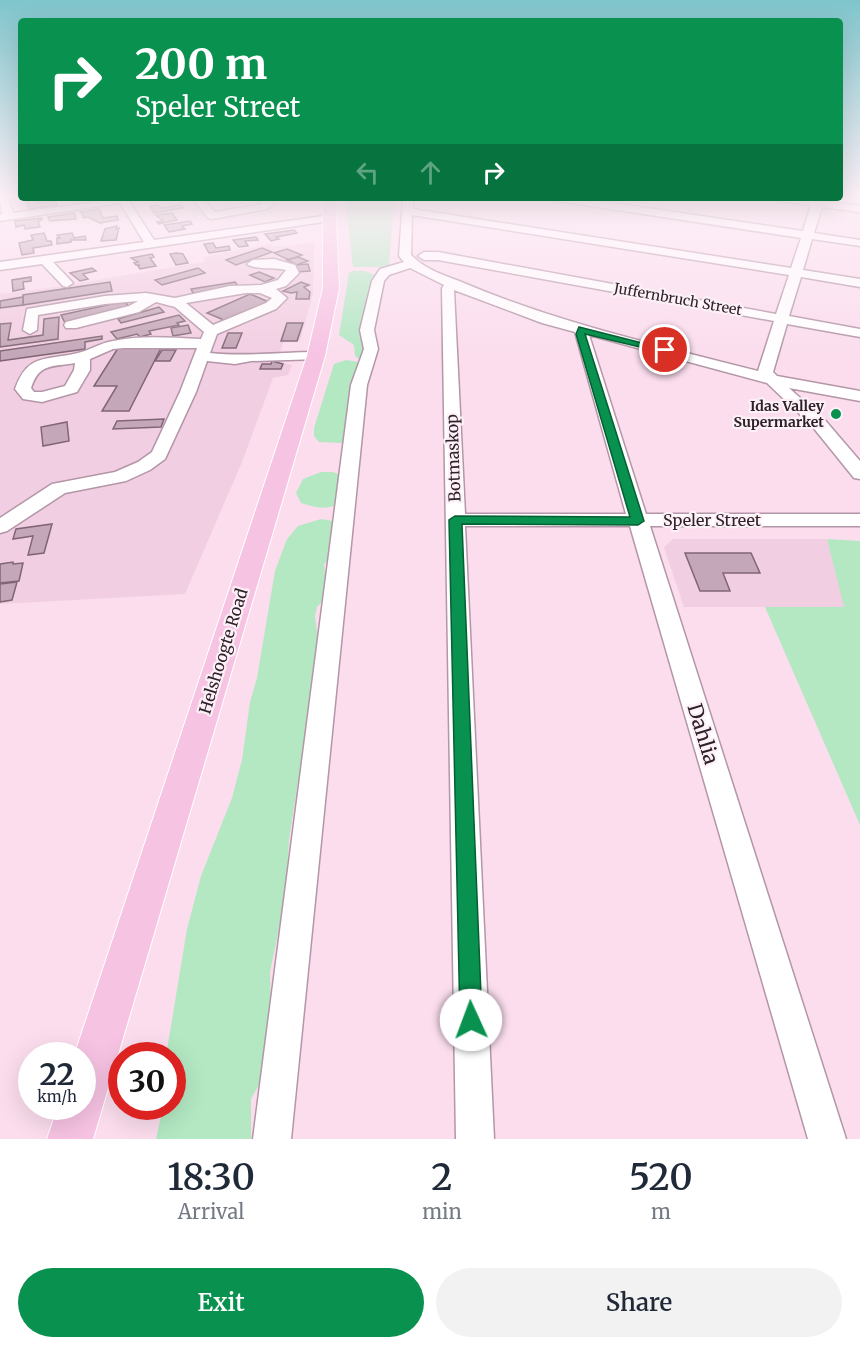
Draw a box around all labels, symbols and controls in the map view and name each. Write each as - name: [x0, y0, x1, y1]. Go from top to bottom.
- text: 200 m: [135, 38, 267, 90]
- icon: right: [36, 42, 114, 120]
- text: Speler Street: [135, 90, 300, 124]
- icon: left: [351, 156, 384, 189]
- icon: ahead: [414, 156, 447, 189]
- icon: right: [477, 156, 510, 189]
- street label: Juffernbruch Street: [612, 279, 744, 319]
- pin: [639, 324, 690, 375]
- icon: arrive: [648, 333, 681, 366]
- place label: Idas Valley Supermarket: [734, 397, 825, 431]
- marker: Idas Valley Supermarket: [829, 407, 843, 421]
- street label: Botmaskop: [441, 413, 465, 502]
- street label: Speler Street: [663, 510, 762, 530]
- street label: Helshoogte Road: [194, 586, 252, 716]
- street label: Dahlia: [682, 700, 725, 768]
- position arrow: [439, 988, 503, 1052]
- speed limit sign: 30: [108, 1042, 186, 1120]
- text: 22: [40, 1055, 74, 1093]
- text: km/h: [37, 1087, 77, 1106]
- text: 18:30: [167, 1155, 255, 1200]
- text: 2: [431, 1155, 453, 1200]
- text: 520: [629, 1155, 693, 1200]
- text: Arrival: [178, 1199, 244, 1224]
- text: min: [422, 1199, 462, 1224]
- text: m: [651, 1199, 671, 1224]
- button: Exit: [18, 1268, 424, 1337]
- button: Share: [436, 1268, 842, 1337]

